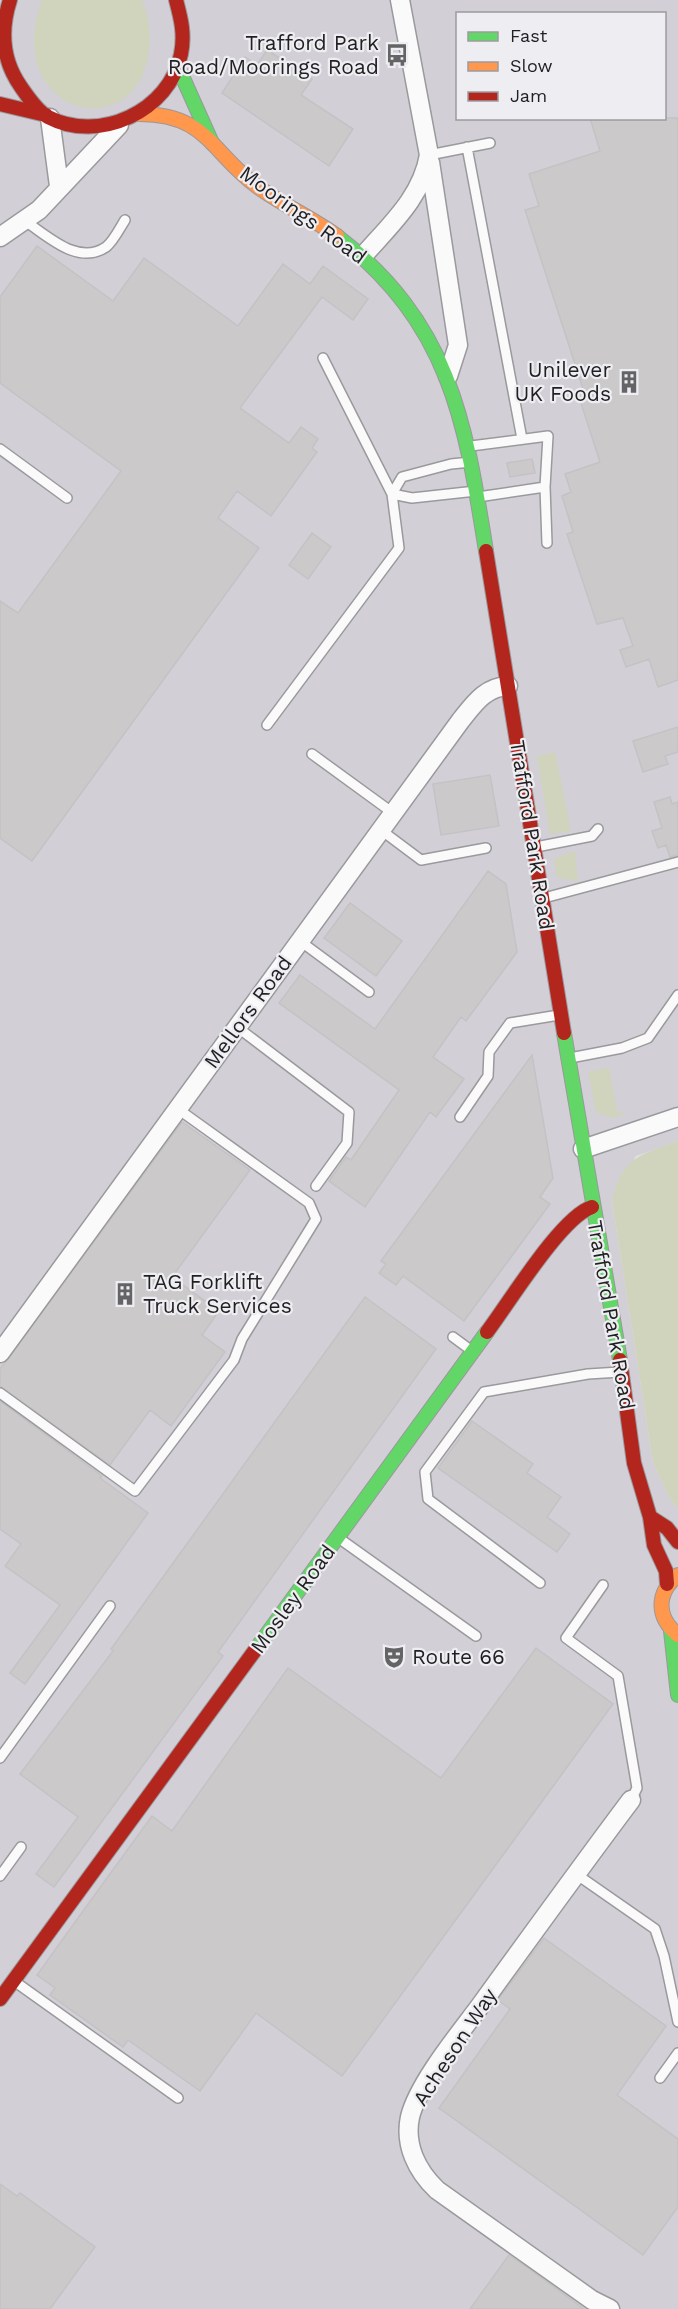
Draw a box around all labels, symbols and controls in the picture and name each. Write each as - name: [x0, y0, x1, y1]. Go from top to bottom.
- legend: [456, 12, 666, 120]
- text: Fast: [510, 25, 548, 46]
- place label: Trafford Park Road/Moorings Road: [168, 30, 379, 79]
- bus stop icon: Trafford Park Road/Moorings Road: [384, 42, 410, 68]
- text: Slow: [510, 55, 553, 76]
- text: Jam: [510, 85, 547, 106]
- street label: Moorings Road: [235, 160, 372, 269]
- place label: Unilever UK Foods: [514, 357, 611, 406]
- building icon: Unilever UK Foods: [616, 369, 642, 395]
- street label: Trafford Park Road: [505, 738, 560, 932]
- street label: Mellors Road: [198, 951, 297, 1073]
- street label: Trafford Park Road: [583, 1218, 640, 1412]
- place label: TAG Forklift Truck Services: [143, 1269, 292, 1318]
- building icon: TAG Forklift Truck Services: [112, 1281, 138, 1307]
- street label: Mosley Road: [245, 1539, 340, 1658]
- theatre icon: Route 66: [381, 1644, 407, 1670]
- place label: Route 66: [412, 1644, 505, 1669]
- street label: Acheson Way: [407, 1983, 502, 2110]

